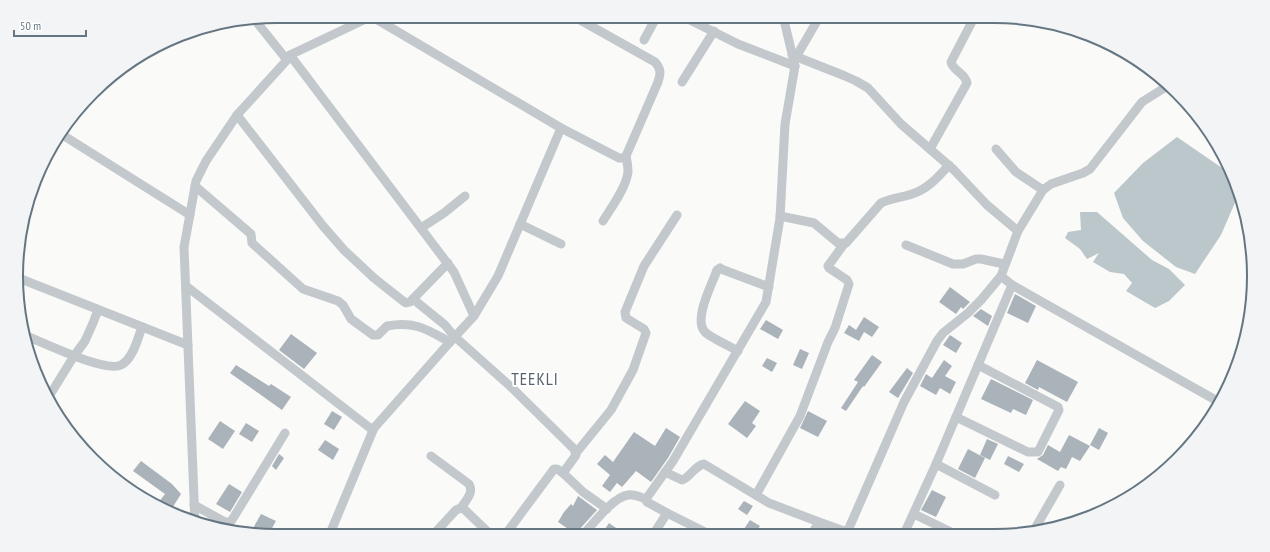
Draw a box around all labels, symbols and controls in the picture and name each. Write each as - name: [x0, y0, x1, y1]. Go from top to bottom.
- scale bar: [14, 12, 86, 38]
- text: 50 m: [20, 18, 41, 33]
- district label: TEEKLI: [511, 368, 559, 390]

